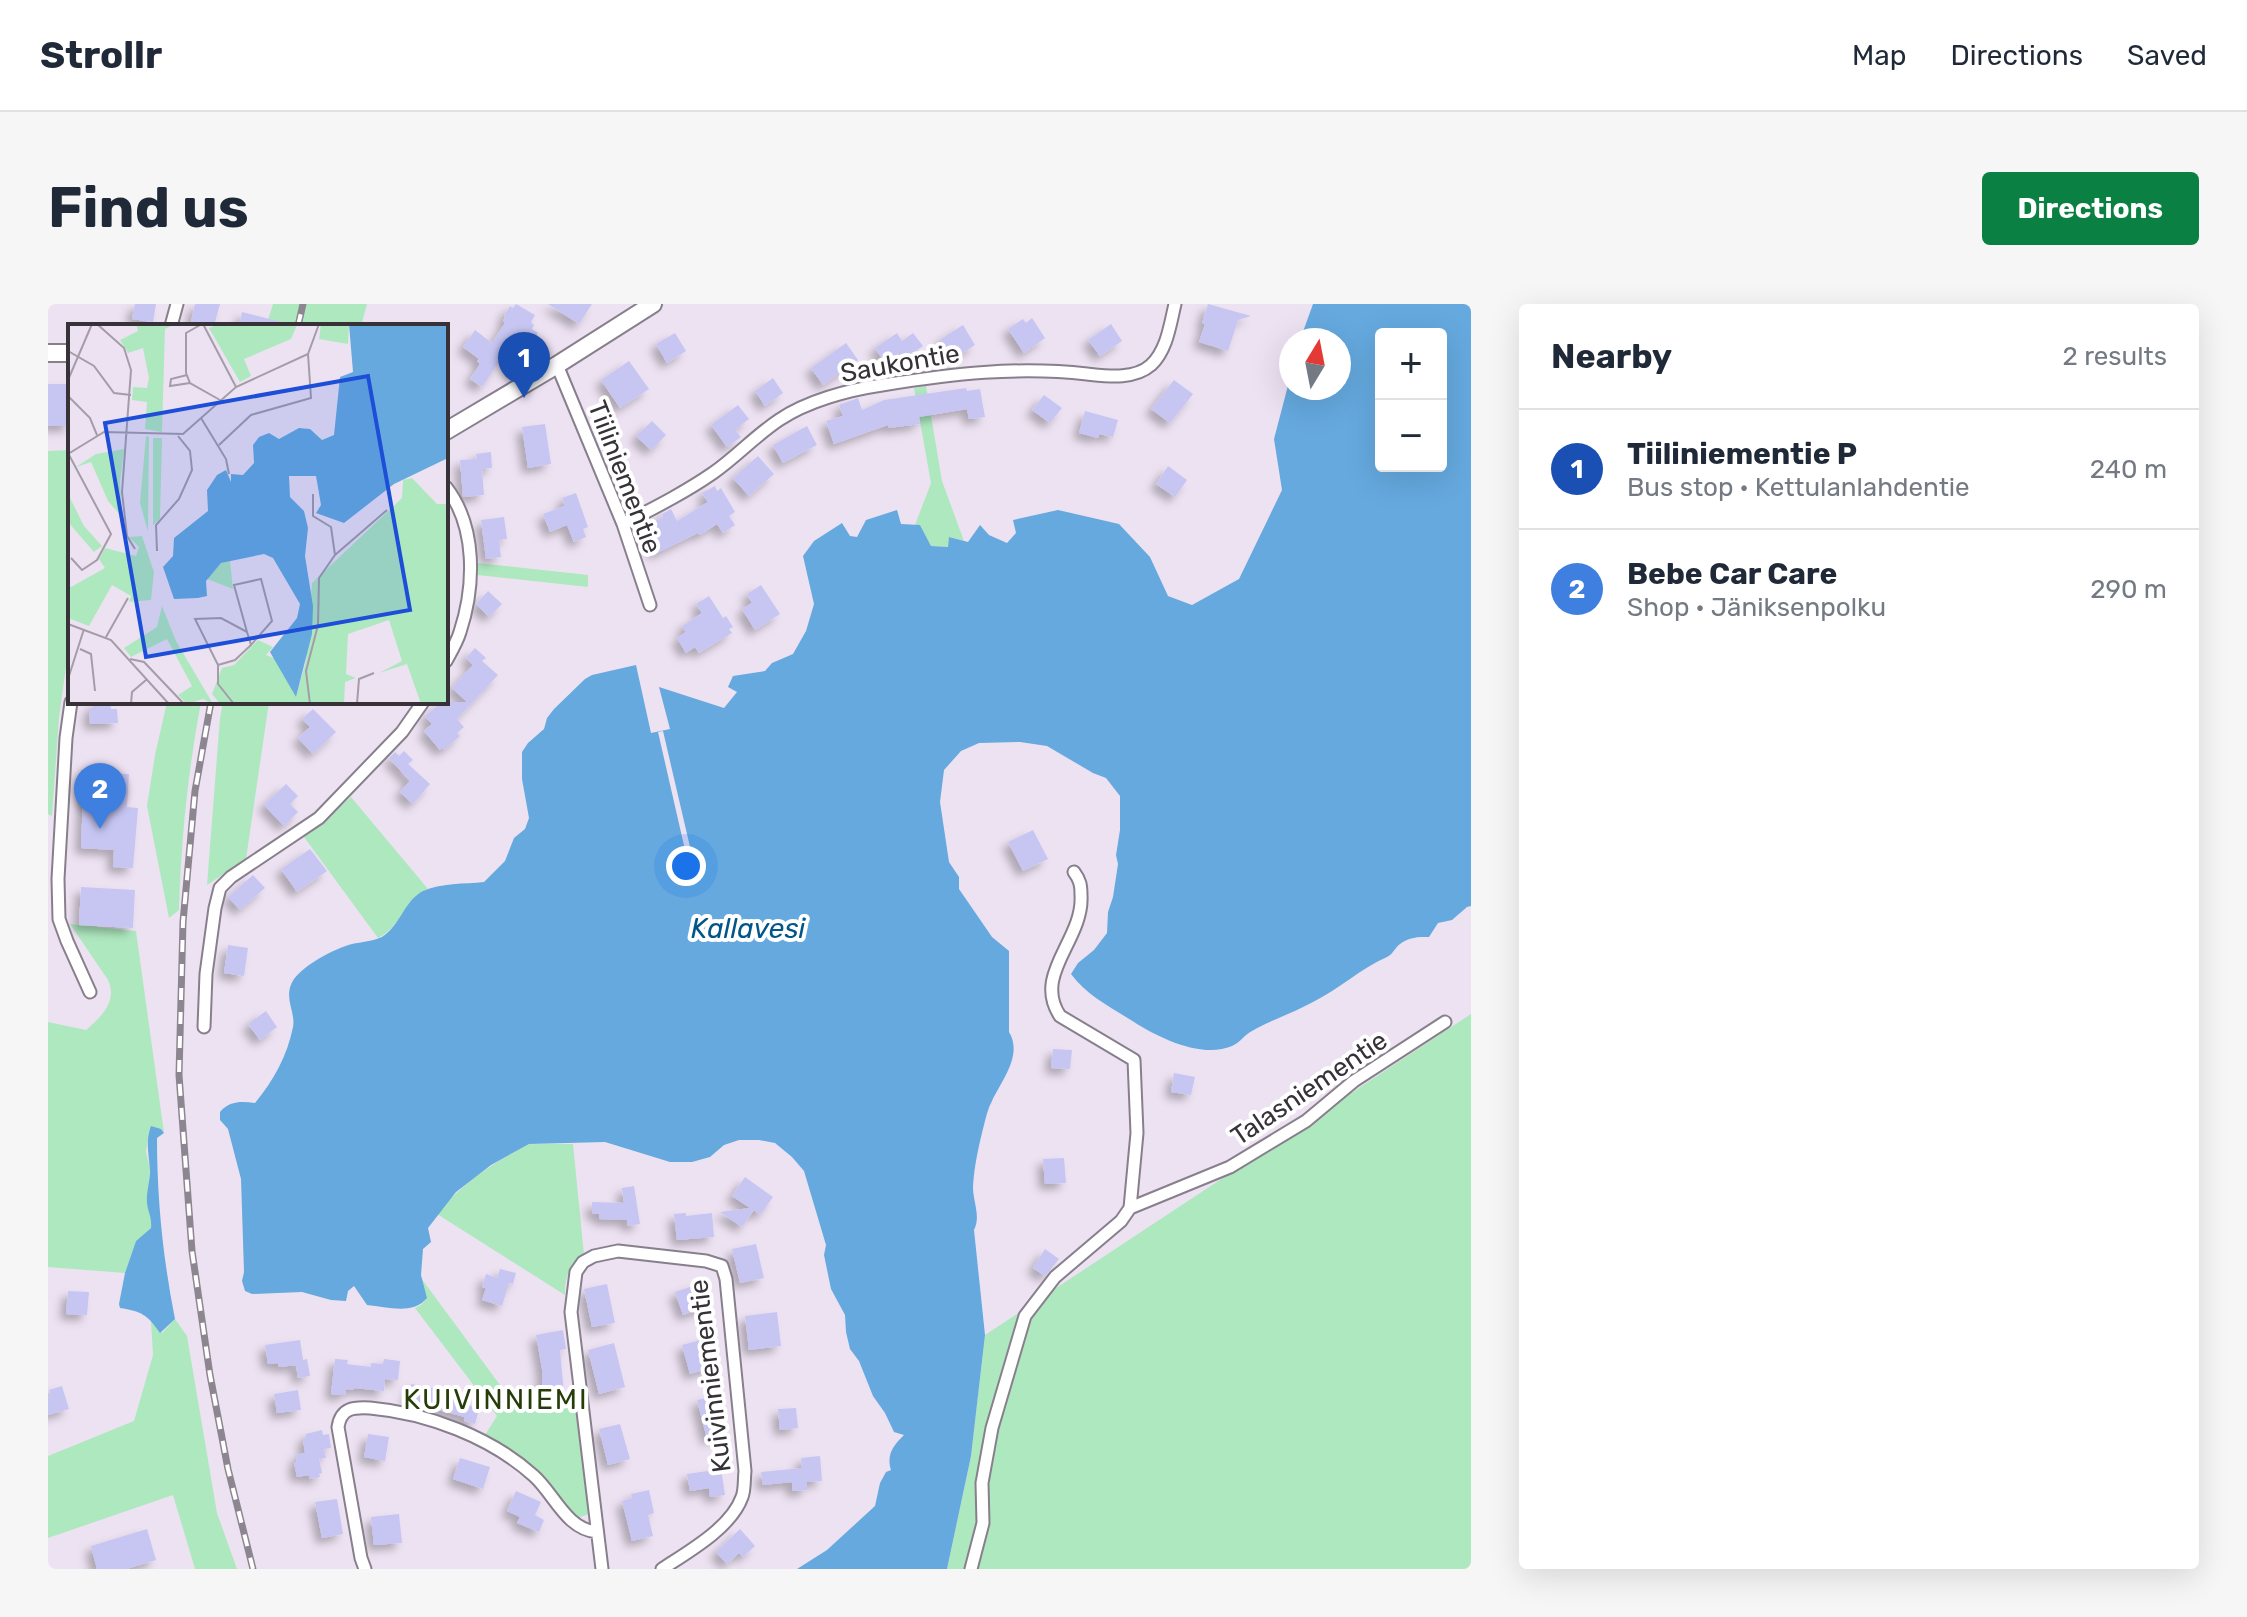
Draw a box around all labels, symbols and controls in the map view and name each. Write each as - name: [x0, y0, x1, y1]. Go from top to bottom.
- text: Strollr: [40, 32, 162, 78]
- text: Map: [1852, 39, 1906, 72]
- text: Directions: [1950, 39, 2083, 72]
- text: Saved: [2127, 39, 2207, 72]
- button: Directions: [1982, 172, 2199, 245]
- text: Find us: [48, 175, 249, 241]
- inset map: [68, 324, 448, 704]
- north arrow: [1279, 328, 1351, 400]
- map controls: [1375, 328, 1447, 472]
- button: +: [1375, 328, 1447, 400]
- pin: 1: [498, 332, 550, 398]
- text: Nearby: [1551, 336, 1672, 377]
- street label: Saukontie: [838, 338, 962, 389]
- text: 2 results: [2063, 341, 2167, 372]
- street label: Tiiliniementie: [581, 396, 668, 558]
- button: −: [1375, 400, 1447, 472]
- text: Tiiliniementie P: [1627, 436, 1857, 472]
- text: 1: [1571, 454, 1583, 485]
- text: 240 m: [2090, 454, 2167, 485]
- text: Bus stop · Kettulanlahdentie: [1627, 472, 1970, 503]
- text: Bebe Car Care: [1627, 556, 1837, 592]
- text: 2: [1569, 574, 1585, 605]
- text: 290 m: [2090, 574, 2167, 605]
- text: Shop · Jäniksenpolku: [1627, 592, 1886, 623]
- pin: 2: [74, 763, 126, 829]
- your location: [666, 846, 706, 886]
- water label: Kallavesi: [691, 912, 807, 945]
- street label: Talasniementie: [1225, 1025, 1393, 1152]
- street label: Kuivinniementie: [683, 1278, 738, 1474]
- district label: KUIVINNIEMI: [403, 1383, 589, 1416]

